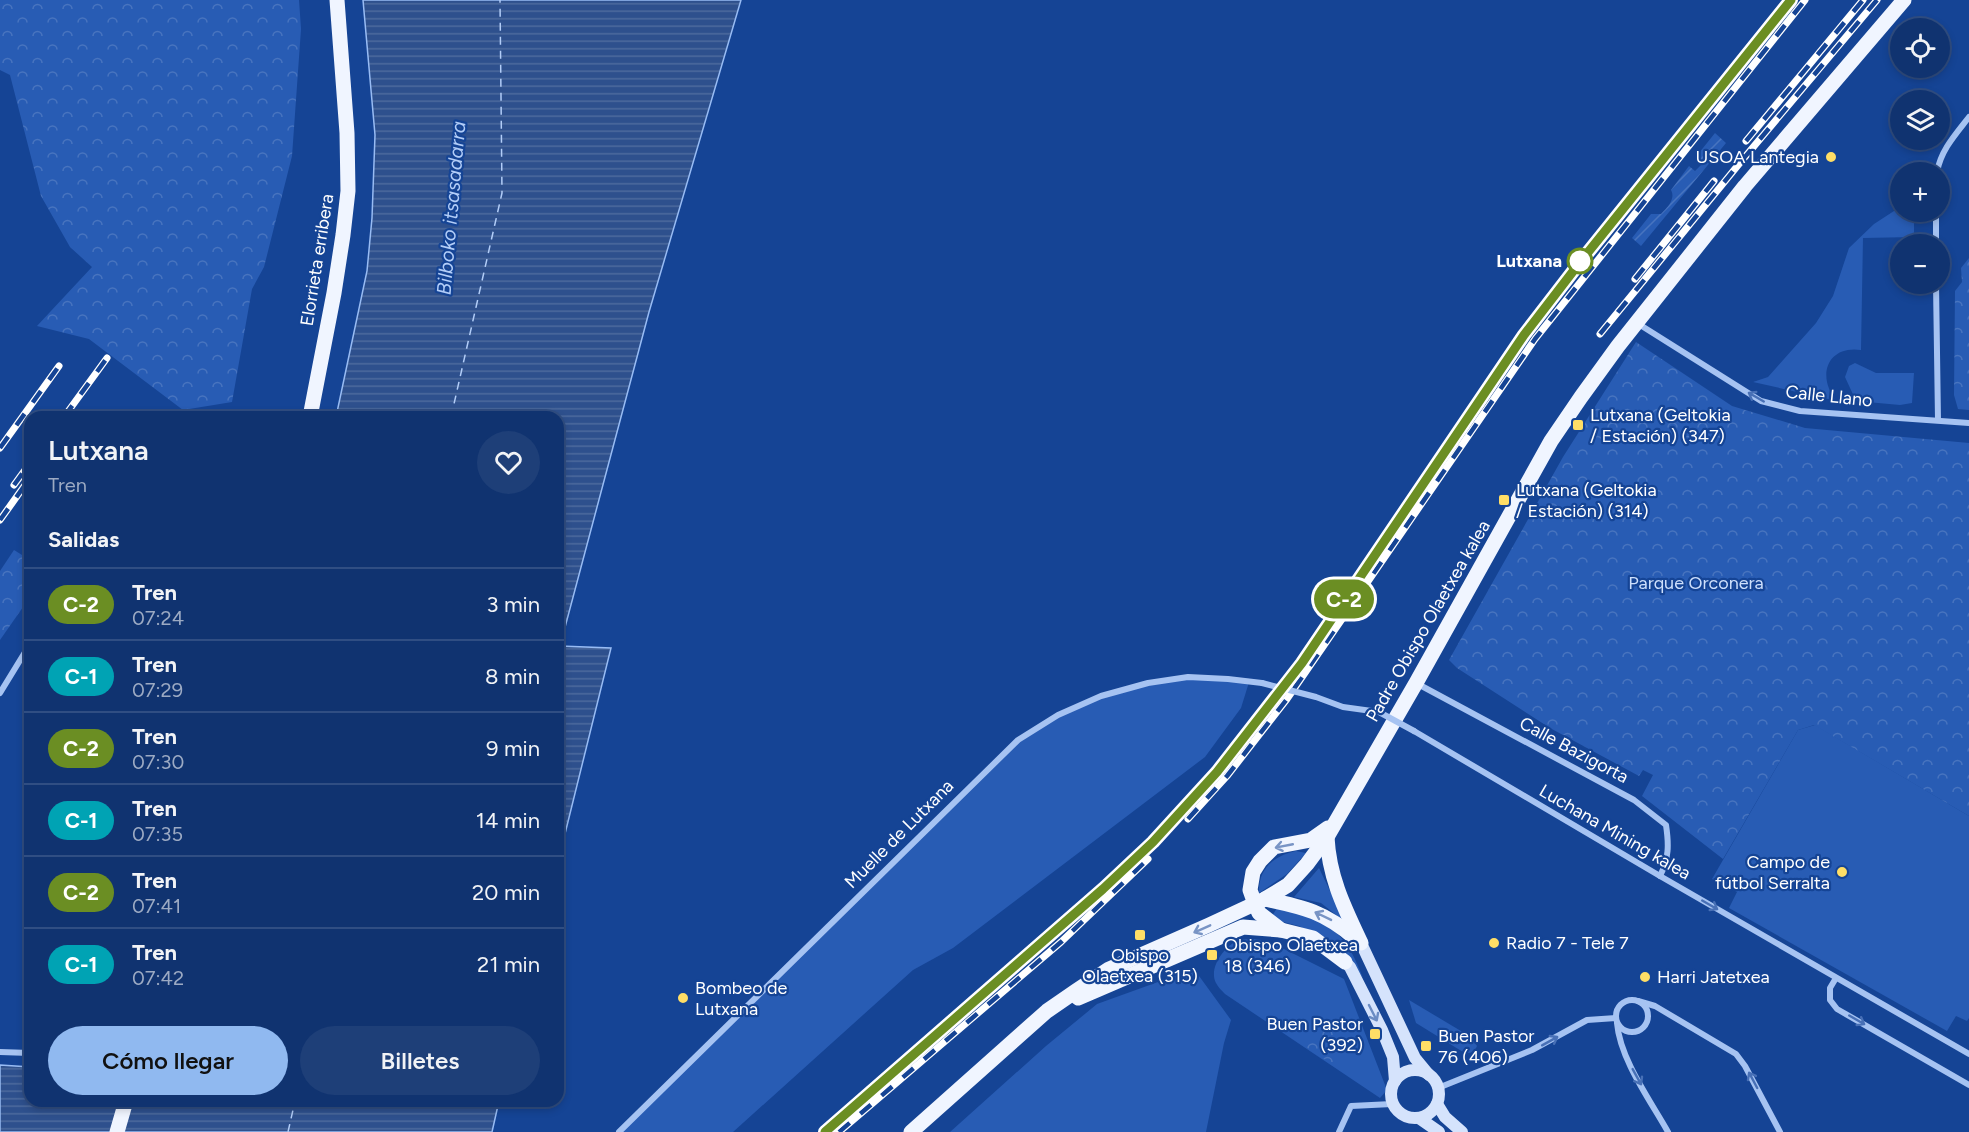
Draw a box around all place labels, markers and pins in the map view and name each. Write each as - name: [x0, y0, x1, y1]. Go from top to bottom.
- place label: USOA Lantegia: [1696, 146, 1819, 168]
- marker: USOA Lantegia: [1824, 150, 1838, 164]
- marker: Lutxana: [1567, 248, 1593, 274]
- place label: Lutxana: [1496, 250, 1562, 272]
- place label: Lutxana (Geltokia / Estación) (347): [1590, 404, 1731, 447]
- marker: Lutxana (Geltokia / Estación) (347): [1571, 418, 1585, 432]
- place label: Lutxana (Geltokia / Estación) (314): [1516, 479, 1657, 522]
- marker: Lutxana (Geltokia / Estación) (314): [1497, 493, 1511, 507]
- place label: Campo de fútbol Serralta: [1715, 851, 1830, 894]
- marker: Campo de fútbol Serralta: [1835, 865, 1849, 879]
- marker: Obispo Olaetxea (315): [1133, 928, 1147, 942]
- place label: Radio 7 - Tele 7: [1506, 932, 1629, 954]
- place label: Obispo Olaetxea 18 (346): [1224, 934, 1358, 977]
- marker: Radio 7 - Tele 7: [1487, 936, 1501, 950]
- place label: Obispo Olaetxea (315): [1082, 944, 1198, 987]
- marker: Obispo Olaetxea 18 (346): [1205, 948, 1219, 962]
- place label: Harri Jatetxea: [1657, 966, 1770, 988]
- marker: Harri Jatetxea: [1638, 970, 1652, 984]
- place label: Bombeo de Lutxana: [695, 977, 788, 1020]
- marker: Bombeo de Lutxana: [676, 991, 690, 1005]
- place label: Buen Pastor (392): [1267, 1013, 1363, 1056]
- place label: Buen Pastor 76 (406): [1438, 1025, 1534, 1068]
- marker: Buen Pastor (392): [1368, 1027, 1382, 1041]
- marker: Buen Pastor 76 (406): [1419, 1039, 1433, 1053]

